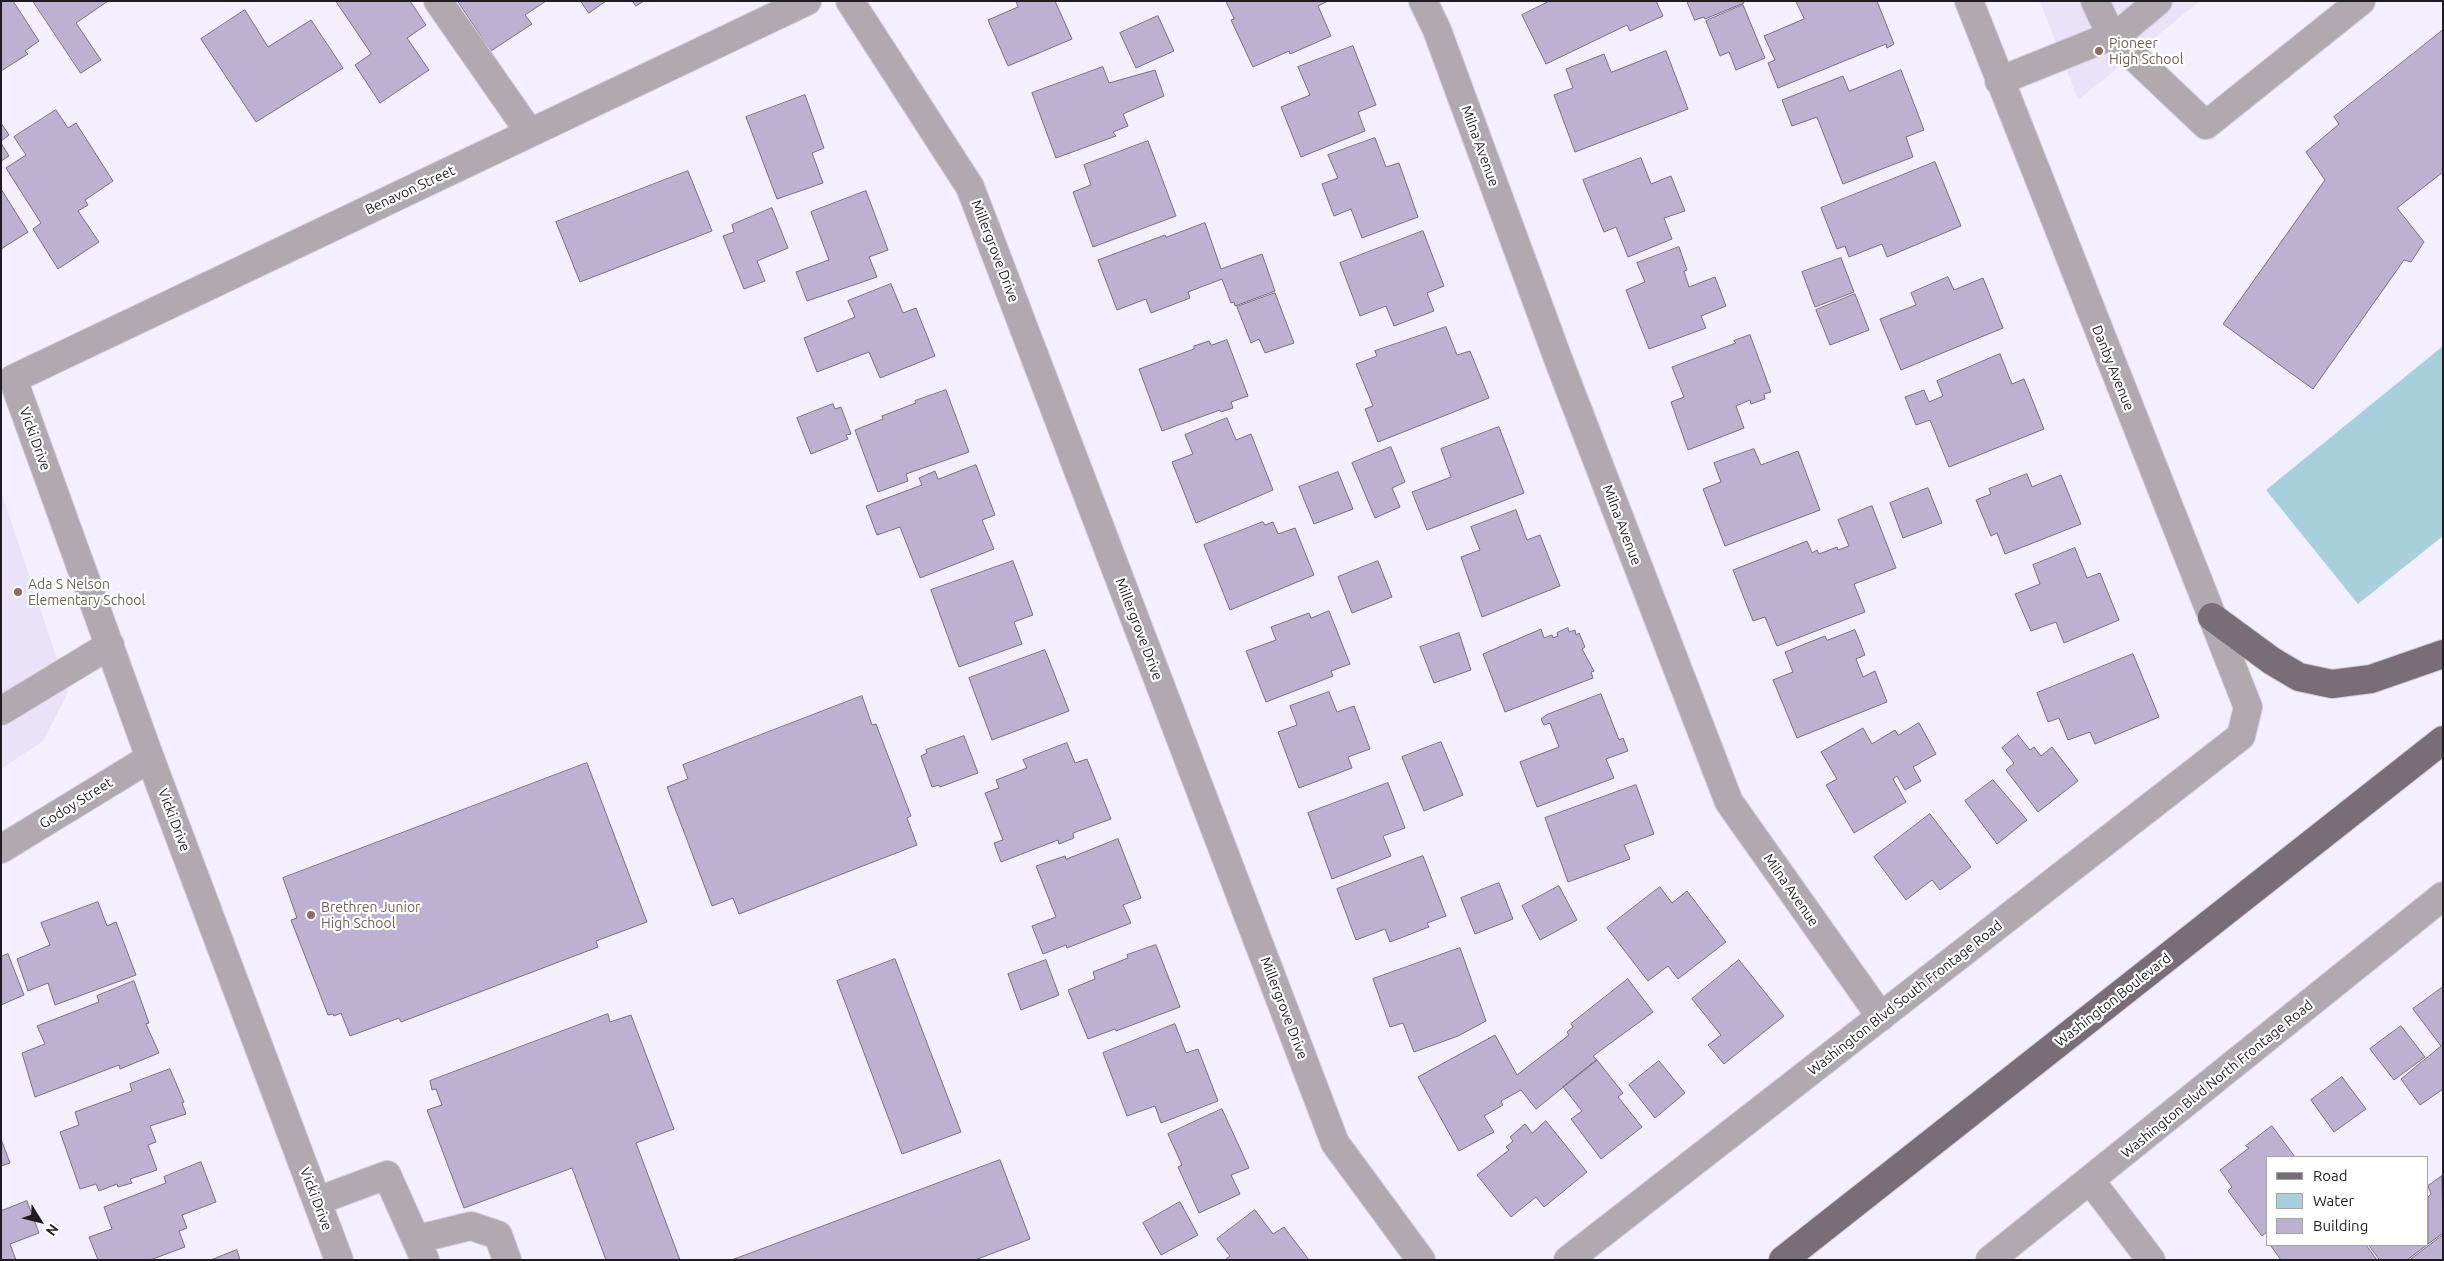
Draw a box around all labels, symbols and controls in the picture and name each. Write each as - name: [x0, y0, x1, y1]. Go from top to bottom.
- place label: Pioneer High School: [2109, 35, 2183, 68]
- marker: Pioneer High School: [2093, 45, 2105, 57]
- street label: Milna Avenue: [1458, 103, 1502, 189]
- street label: Benavon Street: [362, 162, 458, 218]
- street label: Millergrove Drive: [968, 197, 1022, 305]
- street label: Danby Avenue: [2088, 323, 2138, 413]
- street label: Vicki Drive: [16, 405, 54, 473]
- street label: Milna Avenue: [1599, 482, 1645, 568]
- street label: Millergrove Drive: [1112, 575, 1166, 683]
- place label: Ada S Nelson Elementary School: [28, 576, 145, 608]
- marker: Ada S Nelson Elementary School: [12, 586, 24, 598]
- street label: Godoy Street: [36, 774, 116, 832]
- street label: Vicki Drive: [154, 786, 194, 854]
- street label: Milna Avenue: [1760, 850, 1822, 930]
- place label: Brethren Junior High School: [321, 899, 420, 932]
- marker: Brethren Junior High School: [305, 909, 317, 921]
- street label: Washington Blvd South Frontage Road: [1805, 917, 2005, 1079]
- street label: Washington Boulevard: [2052, 950, 2174, 1050]
- street label: Millergrove Drive: [1257, 954, 1311, 1062]
- street label: Washington Blvd North Frontage Road: [2118, 996, 2316, 1162]
- legend: [2266, 1156, 2429, 1246]
- street label: Vicki Drive: [296, 1165, 336, 1233]
- text: Road: [2313, 1167, 2348, 1184]
- text: Water: [2313, 1192, 2354, 1209]
- north arrow: [15, 1196, 65, 1246]
- text: Building: [2313, 1217, 2368, 1234]
- text: N: [43, 1221, 62, 1239]

